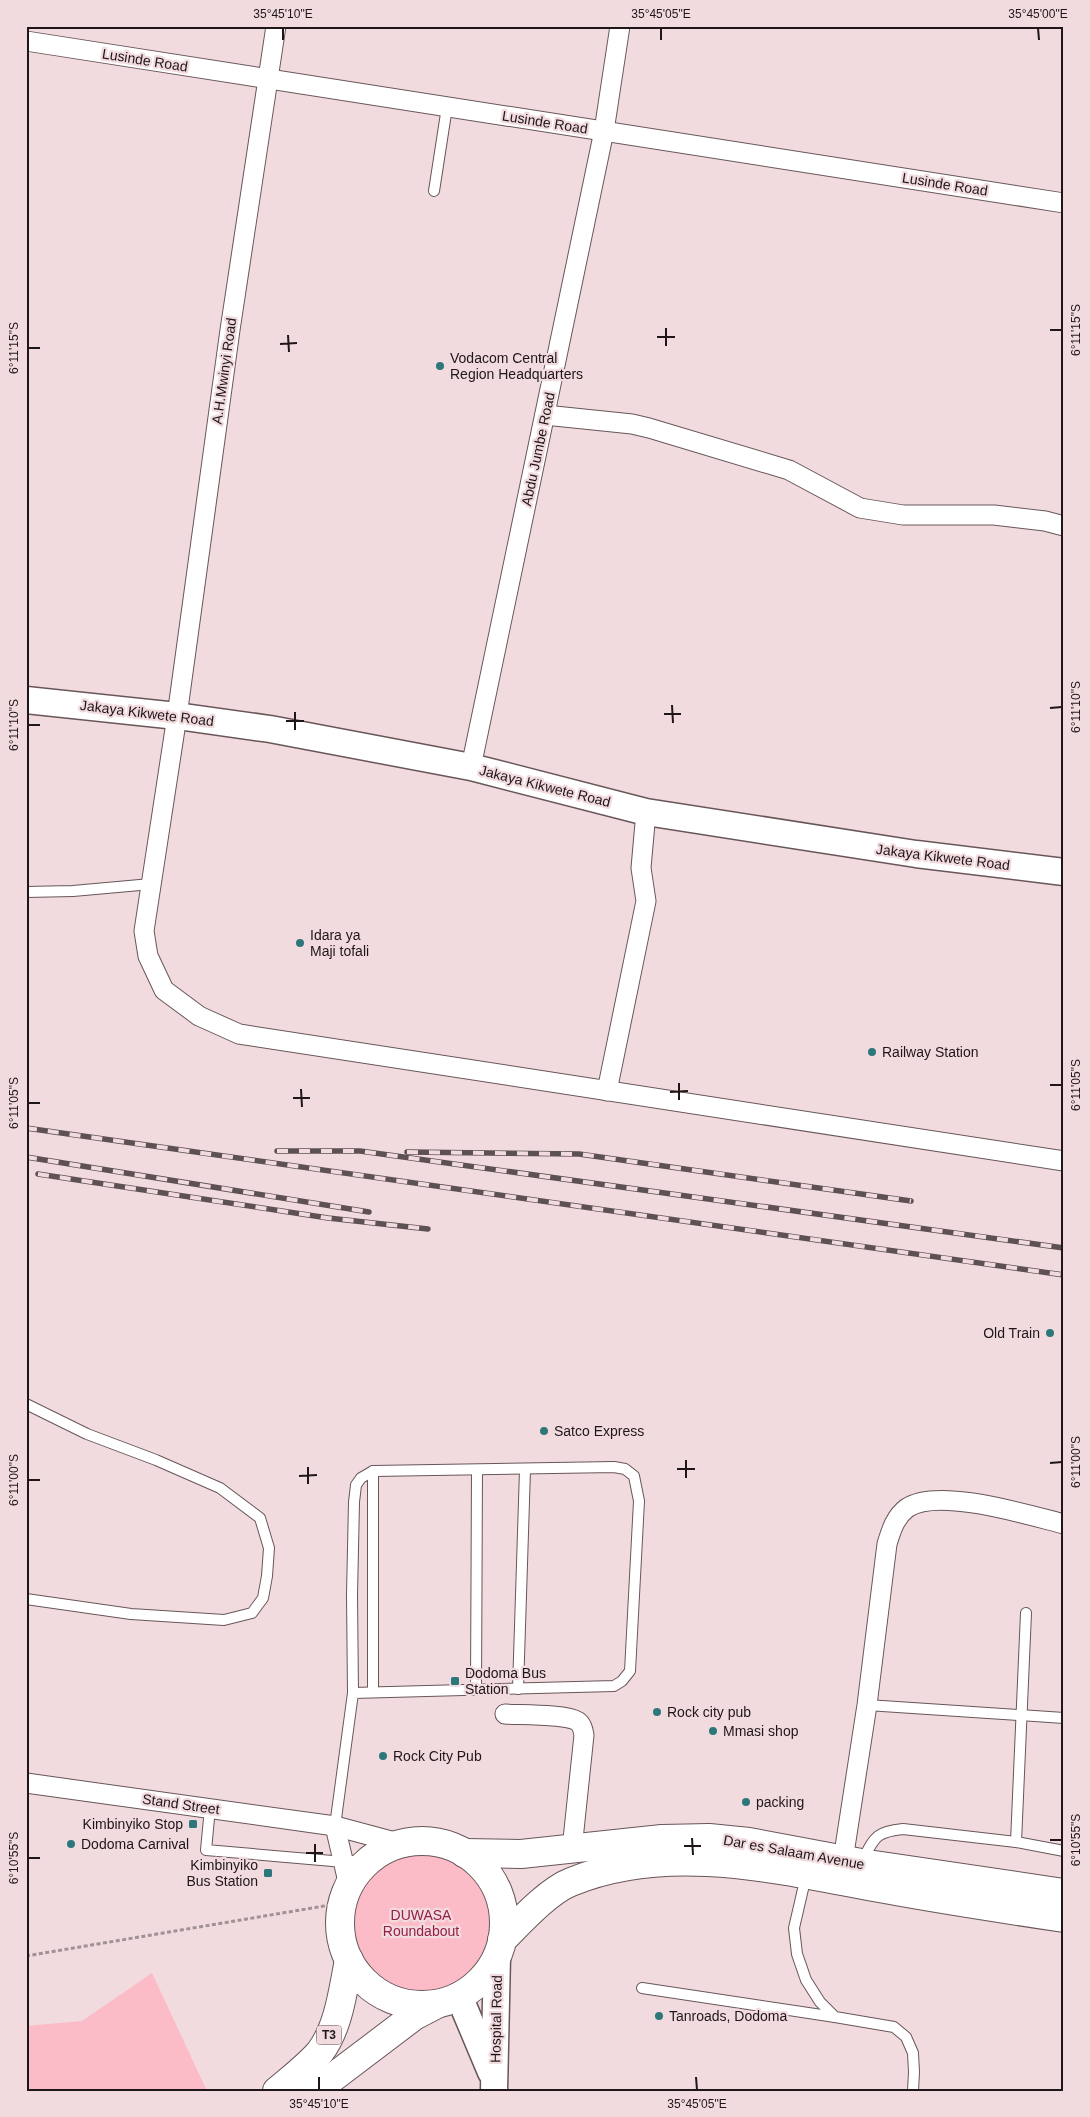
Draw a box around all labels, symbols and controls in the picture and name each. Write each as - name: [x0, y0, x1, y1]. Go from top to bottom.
- text: 35°45'10"E: [253, 7, 313, 21]
- text: 35°45'05"E: [631, 7, 691, 21]
- text: 35°45'00"E: [1008, 7, 1068, 21]
- street label: Lusinde Road: [101, 45, 189, 75]
- street label: Lusinde Road: [501, 107, 589, 137]
- street label: Lusinde Road: [901, 169, 989, 199]
- text: 6°11'15"S: [1069, 304, 1083, 356]
- street label: A.H.Mwinyi Road: [209, 317, 239, 425]
- text: 6°11'15"S: [7, 322, 21, 374]
- place label: Vodacom Central Region Headquarters: [450, 350, 583, 382]
- marker: Vodacom Central Region Headquarters: [434, 360, 446, 372]
- street label: Abdu Jumbe Road: [518, 391, 558, 507]
- text: 6°11'10"S: [1069, 681, 1083, 733]
- street label: Jakaya Kikwete Road: [79, 697, 215, 729]
- text: 6°11'10"S: [7, 699, 21, 751]
- street label: Jakaya Kikwete Road: [478, 762, 612, 810]
- street label: Jakaya Kikwete Road: [875, 841, 1011, 873]
- place label: Idara ya Maji tofali: [310, 927, 369, 959]
- marker: Idara ya Maji tofali: [294, 937, 306, 949]
- place label: Railway Station: [882, 1044, 979, 1060]
- marker: Railway Station: [866, 1046, 878, 1058]
- text: 6°11'05"S: [1069, 1059, 1083, 1111]
- text: 6°11'05"S: [7, 1077, 21, 1129]
- place label: Old Train: [983, 1325, 1040, 1341]
- marker: Old Train: [1044, 1327, 1056, 1339]
- place label: Satco Express: [554, 1423, 644, 1439]
- marker: Satco Express: [538, 1425, 550, 1437]
- text: 6°11'00"S: [1069, 1436, 1083, 1488]
- text: 6°11'00"S: [7, 1454, 21, 1506]
- place label: Dodoma Bus Station: [465, 1665, 546, 1697]
- marker: Dodoma Bus Station: [449, 1675, 461, 1687]
- place label: Rock city pub: [667, 1704, 751, 1720]
- marker: Rock city pub: [651, 1706, 663, 1718]
- place label: Mmasi shop: [723, 1723, 799, 1739]
- marker: Mmasi shop: [707, 1725, 719, 1737]
- place label: Rock City Pub: [393, 1748, 482, 1764]
- marker: Rock City Pub: [377, 1750, 389, 1762]
- street label: Stand Street: [141, 1791, 221, 1817]
- place label: packing: [756, 1794, 804, 1810]
- marker: packing: [740, 1796, 752, 1808]
- text: 6°10'55"S: [1069, 1814, 1083, 1866]
- place label: Kimbinyiko Stop: [83, 1816, 183, 1832]
- marker: Kimbinyiko Stop: [187, 1818, 199, 1830]
- text: 6°10'55"S: [7, 1832, 21, 1884]
- street label: Dar es Salaam Avenue: [722, 1832, 866, 1872]
- place label: Dodoma Carnival: [81, 1836, 189, 1852]
- marker: Dodoma Carnival: [65, 1838, 77, 1850]
- place label: Kimbinyiko Bus Station: [186, 1857, 258, 1889]
- marker: Kimbinyiko Bus Station: [262, 1867, 274, 1879]
- park label: DUWASA Roundabout: [383, 1907, 459, 1939]
- street label: Hospital Road: [487, 1975, 505, 2063]
- place label: Tanroads, Dodoma: [669, 2008, 788, 2024]
- marker: Tanroads, Dodoma: [653, 2010, 665, 2022]
- road number: T3: [316, 2026, 342, 2044]
- text: 35°45'10"E: [289, 2097, 349, 2111]
- text: 35°45'05"E: [667, 2097, 727, 2111]

